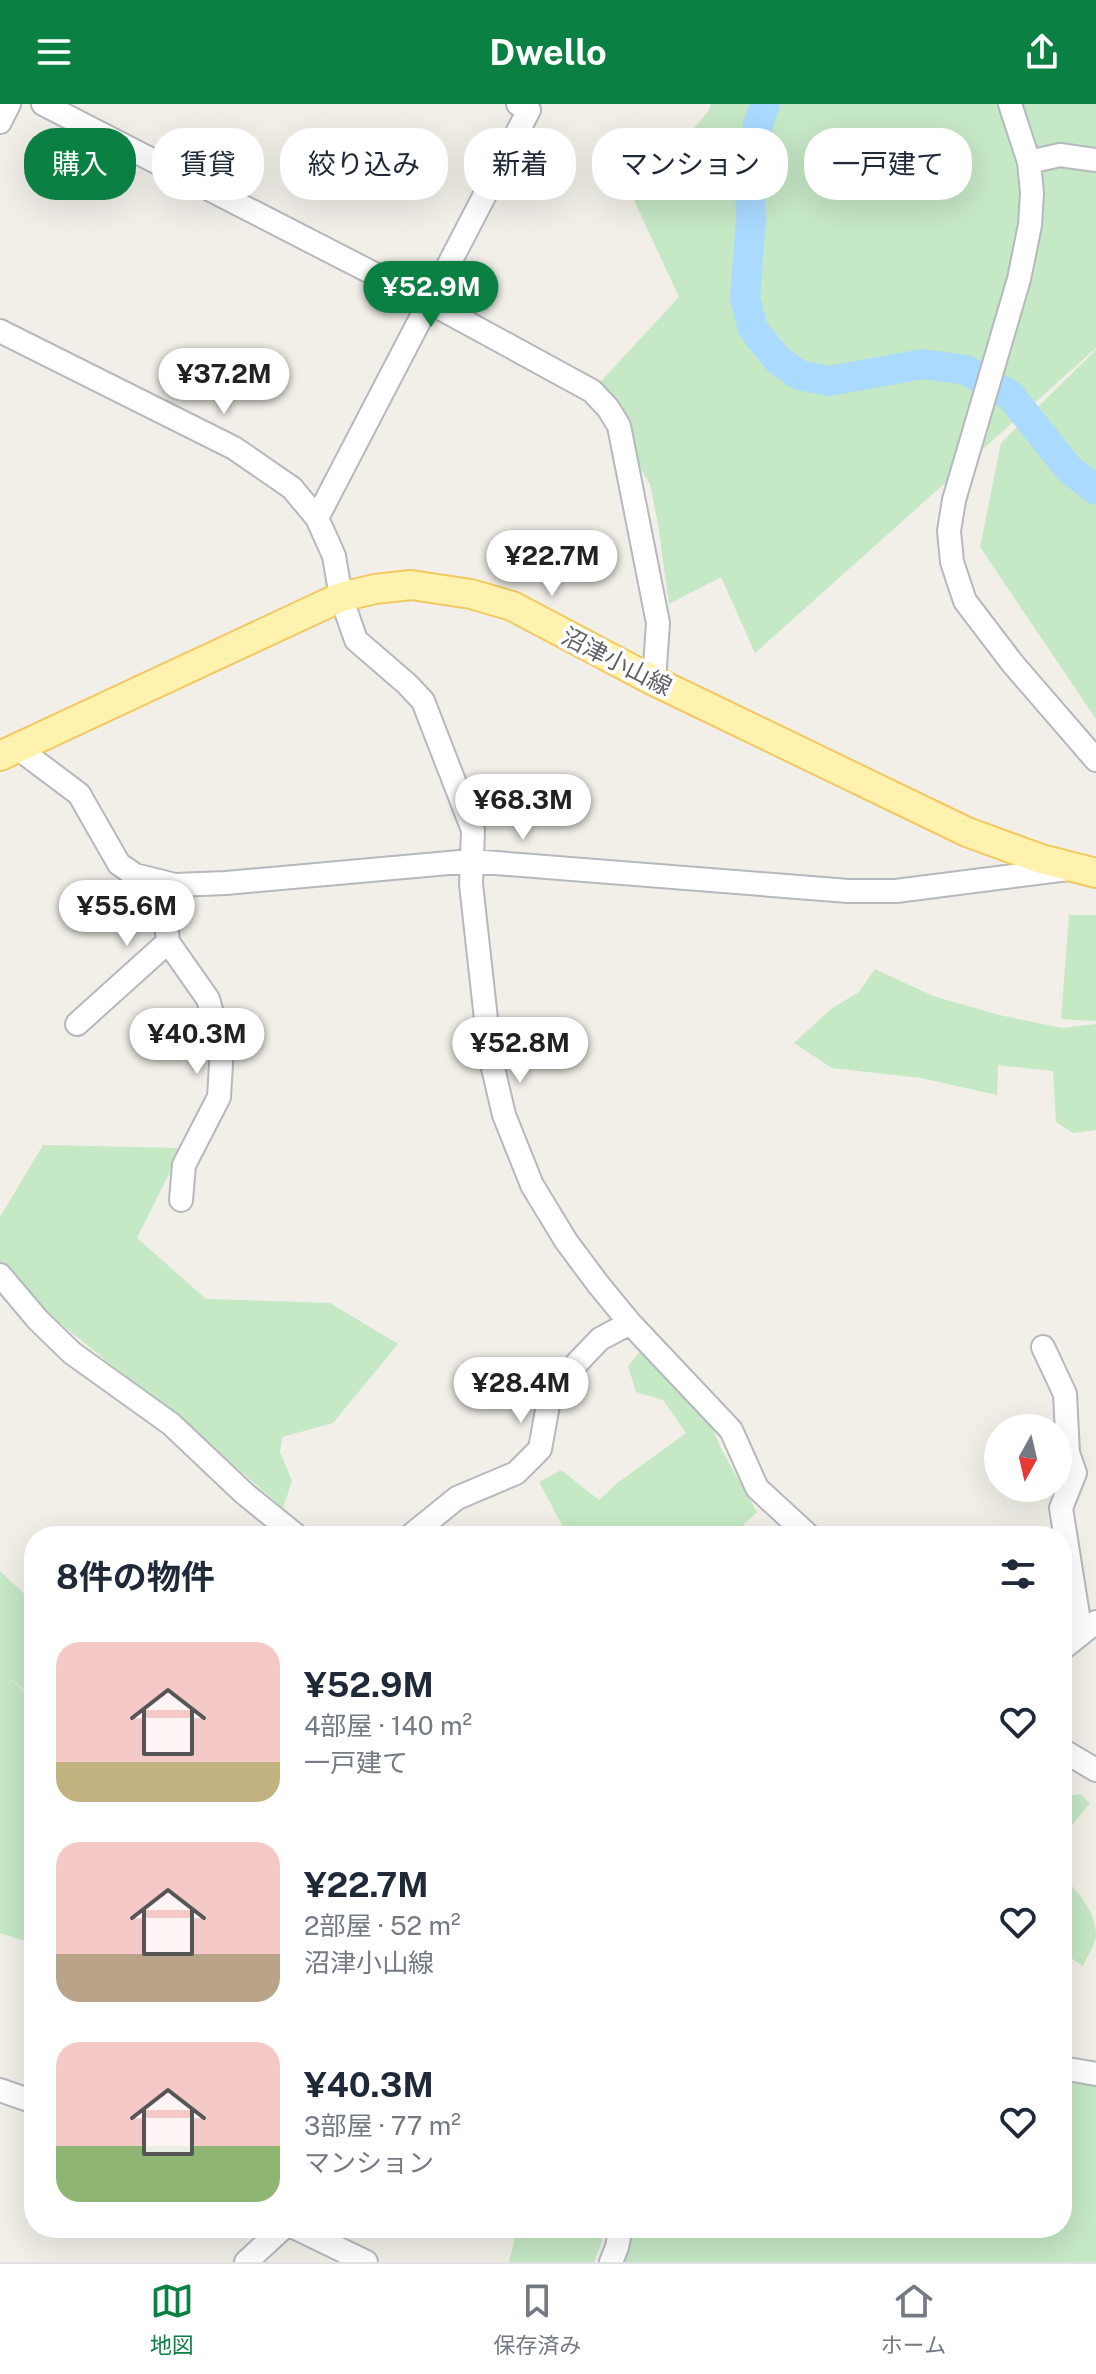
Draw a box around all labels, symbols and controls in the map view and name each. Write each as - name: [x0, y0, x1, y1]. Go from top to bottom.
- icon: menu: [32, 30, 76, 74]
- icon: share: [1020, 30, 1064, 74]
- text: Dwello: [489, 31, 607, 73]
- chip: 購入: [24, 128, 136, 200]
- chip: 賃貸: [152, 128, 264, 200]
- chip: 絞り込み: [280, 128, 448, 200]
- chip: 新着: [464, 128, 576, 200]
- chip: マンション: [592, 128, 788, 200]
- chip: 一戸建て: [804, 128, 972, 200]
- pin: ¥52.9M: [366, 261, 496, 329]
- text: ¥52.9M: [381, 271, 481, 302]
- pin: ¥37.2M: [159, 348, 289, 416]
- text: ¥37.2M: [176, 358, 272, 389]
- pin: ¥22.7M: [487, 530, 617, 598]
- text: ¥22.7M: [504, 540, 600, 571]
- street label: 沼津小山線: [557, 621, 677, 701]
- pin: ¥68.3M: [458, 774, 588, 842]
- text: ¥68.3M: [473, 784, 573, 815]
- pin: ¥55.6M: [62, 880, 192, 948]
- text: ¥55.6M: [77, 890, 177, 921]
- pin: ¥40.3M: [132, 1008, 262, 1076]
- pin: ¥52.8M: [455, 1017, 585, 1085]
- text: ¥40.3M: [147, 1018, 247, 1049]
- text: ¥52.8M: [470, 1027, 570, 1058]
- pin: ¥28.4M: [456, 1357, 586, 1425]
- text: ¥28.4M: [472, 1367, 570, 1398]
- north arrow: [984, 1414, 1072, 1502]
- map controls: [984, 1414, 1072, 1502]
- icon: filters: [996, 1552, 1040, 1596]
- text: 8件の物件: [56, 1557, 215, 1597]
- text: ¥52.9M: [304, 1665, 434, 1705]
- icon: home: [120, 1674, 216, 1770]
- icon: heart: [996, 1700, 1040, 1744]
- text: 4部屋 · 140 m²: [304, 1710, 472, 1741]
- text: 一戸建て: [304, 1747, 408, 1778]
- text: ¥22.7M: [304, 1865, 428, 1905]
- icon: home: [120, 1874, 216, 1970]
- icon: heart: [996, 1900, 1040, 1944]
- text: 2部屋 · 52 m²: [304, 1910, 460, 1941]
- text: 沼津小山線: [304, 1947, 434, 1978]
- text: ¥40.3M: [304, 2065, 434, 2105]
- icon: home: [120, 2074, 216, 2170]
- icon: heart: [996, 2100, 1040, 2144]
- text: 3部屋 · 77 m²: [304, 2110, 461, 2141]
- text: マンション: [304, 2147, 434, 2178]
- tab: 地図: [150, 2279, 194, 2359]
- tab: 保存済み: [493, 2279, 581, 2359]
- tab: ホーム: [881, 2279, 946, 2359]

